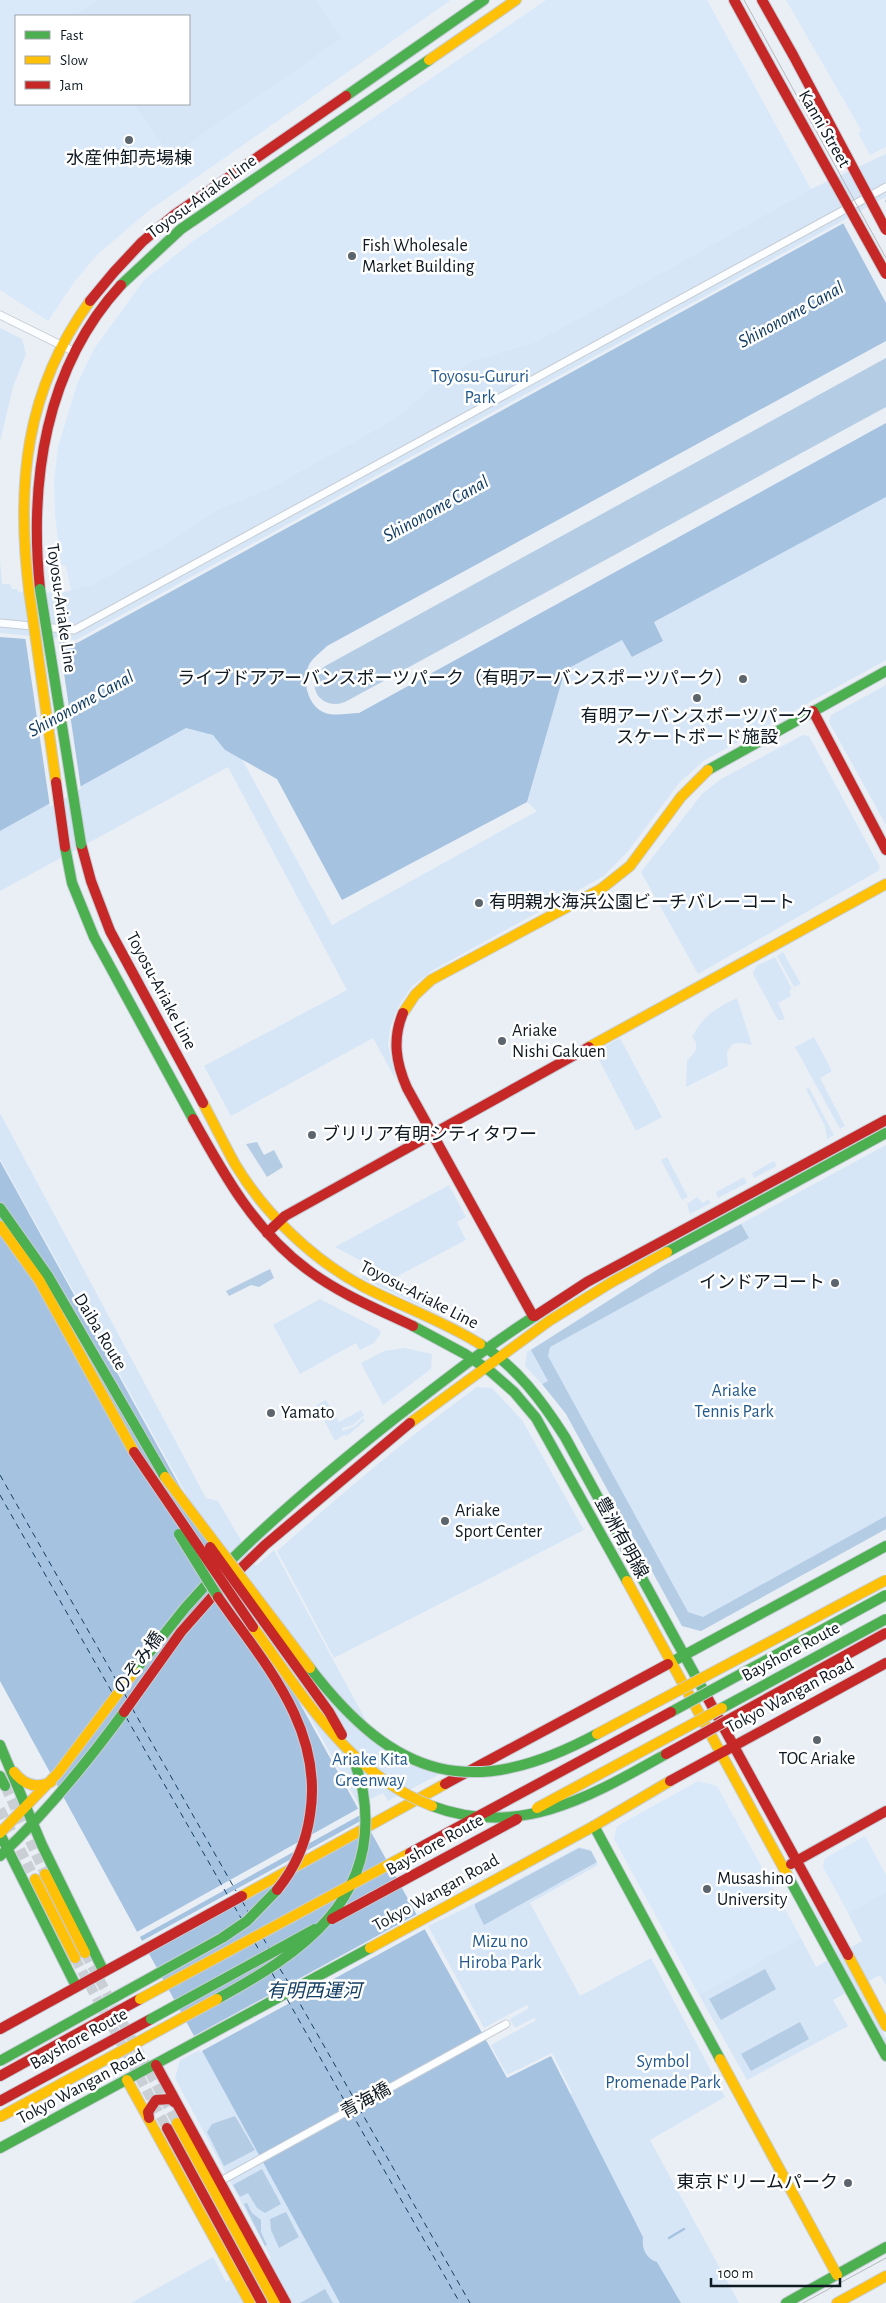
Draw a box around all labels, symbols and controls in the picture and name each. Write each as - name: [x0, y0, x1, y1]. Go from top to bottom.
- legend: [15, 15, 190, 105]
- text: Fast: [60, 28, 84, 43]
- text: Slow: [60, 53, 88, 68]
- text: Jam: [60, 78, 83, 93]
- street label: Kanni Street: [795, 87, 853, 171]
- marker: 水産仲卸売場棟: [123, 134, 135, 146]
- place label: 水産仲卸売場棟: [66, 148, 192, 168]
- street label: Toyosu-Ariake Line: [144, 151, 260, 243]
- place label: Fish Wholesale Market Building: [362, 237, 475, 276]
- marker: Fish Wholesale Market Building: [346, 250, 358, 262]
- water label: Shinonome Canal: [735, 278, 847, 352]
- park label: Toyosu-Gururi Park: [431, 368, 529, 407]
- water label: Shinonome Canal: [380, 472, 492, 546]
- street label: Toyosu-Ariake Line: [43, 542, 79, 674]
- water label: Shinonome Canal: [25, 667, 137, 741]
- place label: ライブドアアーバンスポーツパーク（有明アーバンスポーツパーク）: [177, 668, 733, 688]
- marker: ライブドアアーバンスポーツパーク（有明アーバンスポーツパーク）: [737, 673, 749, 685]
- marker: 有明アーバンスポーツパーク スケートボード施設: [691, 692, 703, 704]
- place label: 有明アーバンスポーツパーク スケートボード施設: [581, 706, 813, 747]
- place label: 有明親水海浜公園ビーチバレーコート: [489, 892, 795, 912]
- marker: 有明親水海浜公園ビーチバレーコート: [473, 897, 485, 909]
- street label: Toyosu-Ariake Line: [122, 929, 200, 1053]
- place label: Ariake Nishi Gakuen: [512, 1022, 606, 1061]
- marker: Ariake Nishi Gakuen: [496, 1035, 508, 1047]
- place label: ブリリア有明シティタワー: [322, 1124, 537, 1144]
- marker: ブリリア有明シティタワー: [306, 1129, 318, 1141]
- street label: Toyosu-Ariake Line: [357, 1257, 481, 1333]
- place label: インドアコート: [699, 1273, 825, 1292]
- marker: インドアコート: [829, 1277, 841, 1289]
- street label: Daiba Route: [70, 1291, 130, 1373]
- park label: Ariake Tennis Park: [694, 1382, 774, 1421]
- place label: Yamato: [281, 1404, 335, 1422]
- marker: Yamato: [265, 1407, 277, 1419]
- street label: 豊洲有明線: [591, 1493, 652, 1582]
- place label: Ariake Sport Center: [455, 1502, 542, 1541]
- marker: Ariake Sport Center: [439, 1515, 451, 1527]
- street label: Bayshore Route: [739, 1619, 843, 1685]
- street label: のぞみ橋: [110, 1628, 167, 1697]
- street label: Tokyo Wangan Road: [723, 1655, 857, 1737]
- marker: TOC Ariake: [811, 1734, 823, 1746]
- place label: TOC Ariake: [779, 1750, 855, 1768]
- park label: Ariake Kita Greenway: [332, 1751, 408, 1790]
- street label: Bayshore Route: [383, 1811, 487, 1879]
- street label: Tokyo Wangan Road: [370, 1851, 502, 1935]
- place label: Musashino University: [717, 1870, 794, 1909]
- marker: Musashino University: [701, 1883, 713, 1895]
- park label: Mizu no Hiroba Park: [459, 1933, 542, 1972]
- water label: 有明西運河: [266, 1981, 365, 2001]
- street label: Bayshore Route: [27, 2005, 131, 2073]
- street label: Tokyo Wangan Road: [14, 2046, 148, 2128]
- park label: Symbol Promenade Park: [605, 2053, 722, 2092]
- street label: 青海橋: [337, 2078, 394, 2122]
- place label: 東京ドリームパーク: [677, 2173, 838, 2192]
- marker: 東京ドリームパーク: [842, 2177, 854, 2189]
- scale bar: [711, 2256, 840, 2288]
- text: 100 m: [718, 2266, 753, 2281]

